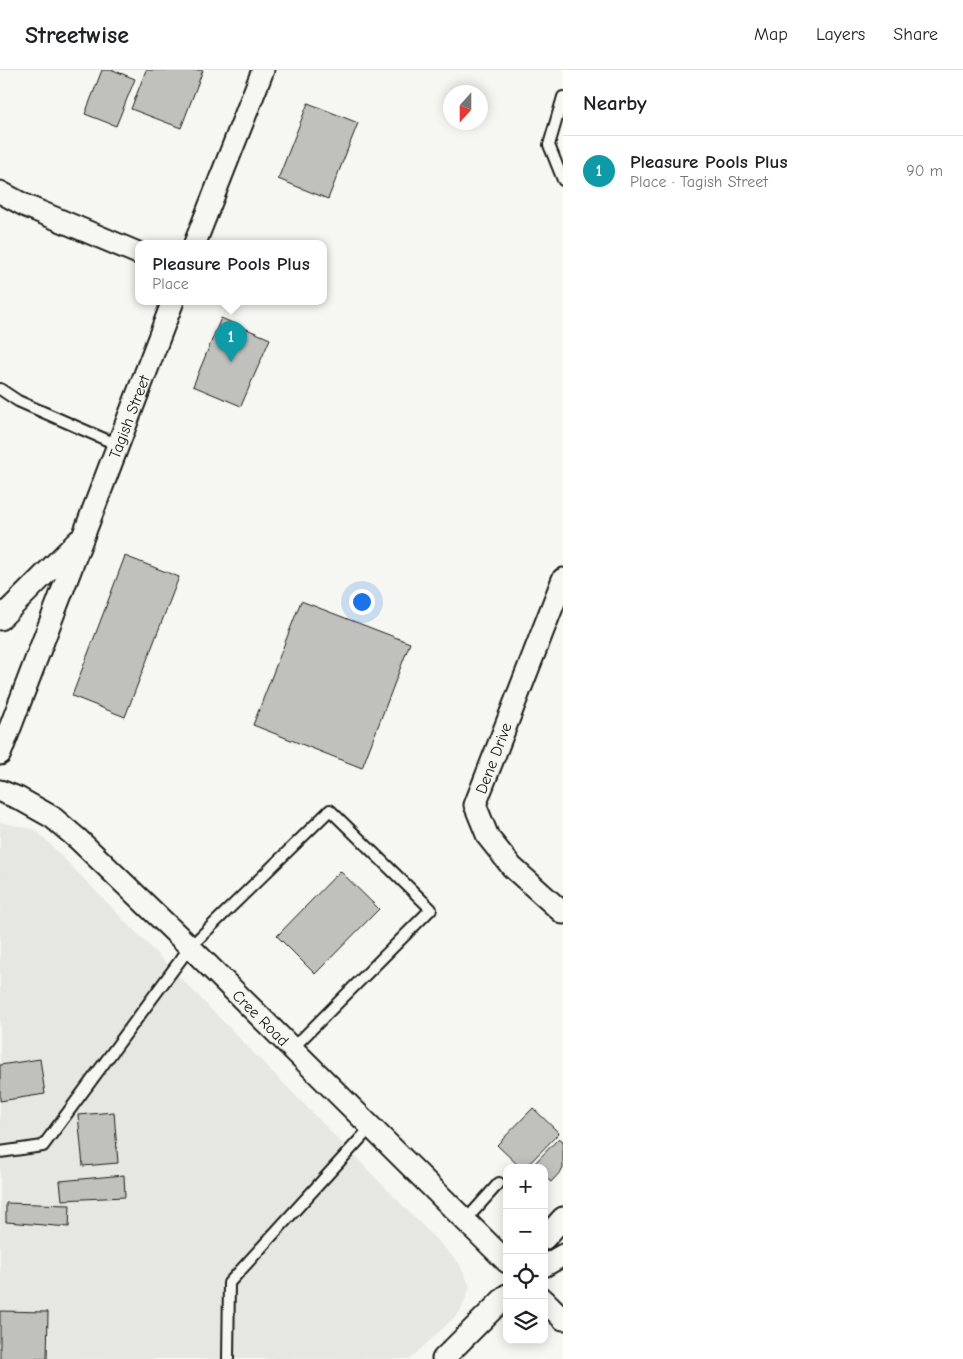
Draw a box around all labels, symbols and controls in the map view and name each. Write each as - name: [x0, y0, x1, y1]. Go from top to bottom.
- text: Streetwise: [25, 21, 129, 49]
- text: Map: [754, 24, 788, 45]
- text: Layers: [816, 24, 865, 45]
- text: Share: [893, 24, 938, 45]
- north arrow: [443, 85, 488, 130]
- text: Nearby: [583, 91, 647, 115]
- text: Pleasure Pools Plus: [630, 151, 787, 173]
- text: 1: [596, 162, 602, 180]
- text: 90 m: [906, 162, 943, 180]
- text: Place · Tagish Street: [630, 173, 768, 191]
- popup: [135, 240, 327, 305]
- text: Pleasure Pools Plus: [152, 253, 310, 275]
- text: Place: [152, 275, 189, 293]
- pin: 1: [215, 321, 247, 362]
- street label: Tagish Street: [106, 372, 154, 461]
- your location: [349, 589, 375, 615]
- street label: Dene Drive: [472, 720, 516, 796]
- street label: Cree Road: [228, 987, 292, 1050]
- map controls: [503, 1164, 548, 1344]
- button: +: [503, 1164, 548, 1209]
- button: −: [503, 1209, 548, 1254]
- button: locate: [503, 1254, 548, 1299]
- button: layers: [503, 1299, 548, 1344]

